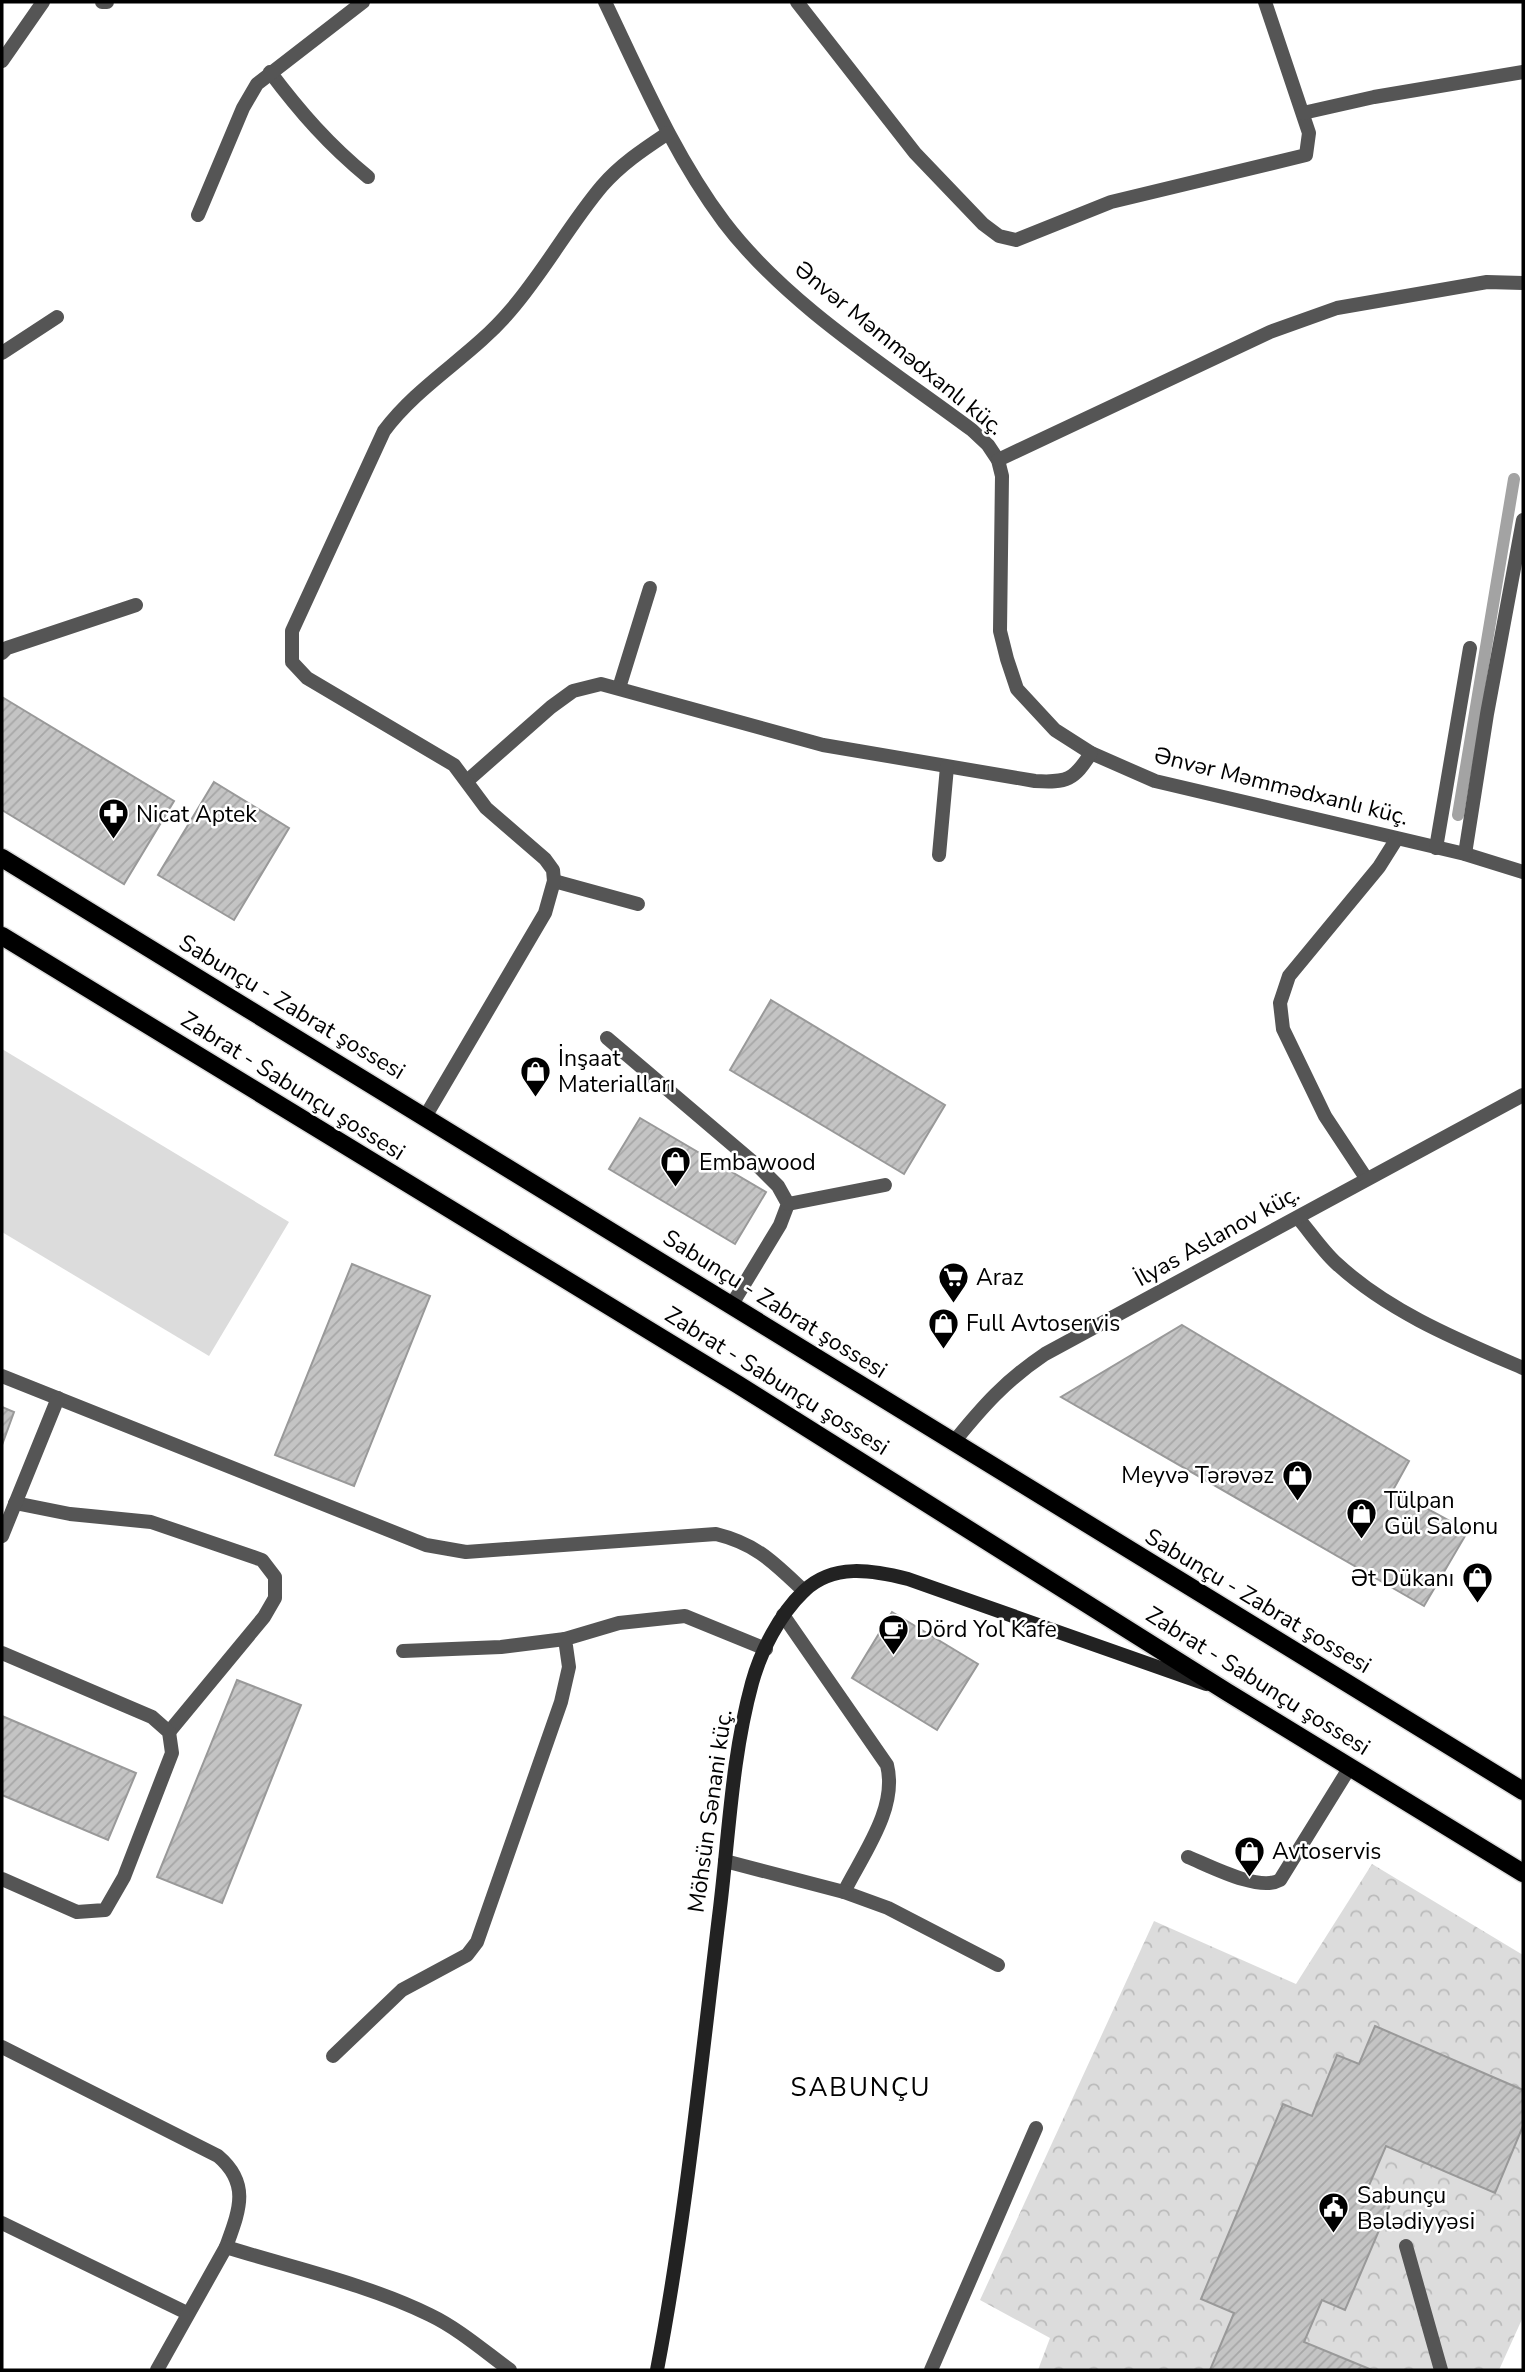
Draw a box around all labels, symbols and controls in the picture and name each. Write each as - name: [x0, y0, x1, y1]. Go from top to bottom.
- street label: Ənvər Məmmədxanlı küç.: [788, 254, 1010, 442]
- street label: Ənvər Məmmədxanlı küç.: [1150, 739, 1412, 833]
- pharmacy icon: Nicat Aptek: [96, 797, 130, 841]
- place label: Nicat Aptek: [136, 799, 257, 830]
- street label: Sabunçu - Zabrat şossesi: [173, 927, 411, 1087]
- street label: Zabrat - Sabunçu şossesi: [175, 1004, 411, 1168]
- place label: İnşaat Materialları: [558, 1043, 675, 1100]
- shop icon: İnşaat Materialları: [518, 1054, 552, 1098]
- shop icon: Embawood: [659, 1145, 693, 1189]
- place label: Embawood: [699, 1147, 816, 1178]
- street label: İlyas Aslanov küç.: [1129, 1178, 1305, 1294]
- street label: Sabunçu - Zabrat şossesi: [657, 1222, 893, 1386]
- supermarket icon: Araz: [936, 1260, 970, 1304]
- place label: Araz: [976, 1262, 1024, 1293]
- street label: Zabrat - Sabunçu şossesi: [659, 1299, 895, 1463]
- shop icon: Full Avtoservis: [926, 1306, 960, 1350]
- place label: Full Avtoservis: [966, 1308, 1120, 1339]
- shop icon: Meyvə Tərəvəz: [1280, 1458, 1314, 1502]
- place label: Meyvə Tərəvəz: [1121, 1460, 1274, 1491]
- place label: Tülpan Gül Salonu: [1384, 1485, 1498, 1542]
- shop icon: Tülpan Gül Salonu: [1344, 1496, 1378, 1540]
- street label: Sabunçu - Zabrat şossesi: [1139, 1521, 1377, 1681]
- shop icon: Ət Dükanı: [1460, 1561, 1494, 1605]
- place label: Ət Dükanı: [1350, 1563, 1454, 1594]
- street label: Zabrat - Sabunçu şossesi: [1140, 1599, 1376, 1763]
- cafe icon: Dörd Yol Kafe: [876, 1612, 910, 1656]
- place label: Dörd Yol Kafe: [916, 1614, 1057, 1645]
- street label: Möhsün Sənani küç.: [680, 1707, 740, 1915]
- shop icon: Avtoservis: [1232, 1834, 1266, 1878]
- place label: Avtoservis: [1272, 1836, 1381, 1867]
- district label: SABUNÇU: [790, 2070, 932, 2105]
- place label: Sabunçu Bələdiyyəsi: [1357, 2180, 1475, 2237]
- public building icon: Sabunçu Bələdiyyəsi: [1317, 2191, 1351, 2235]

